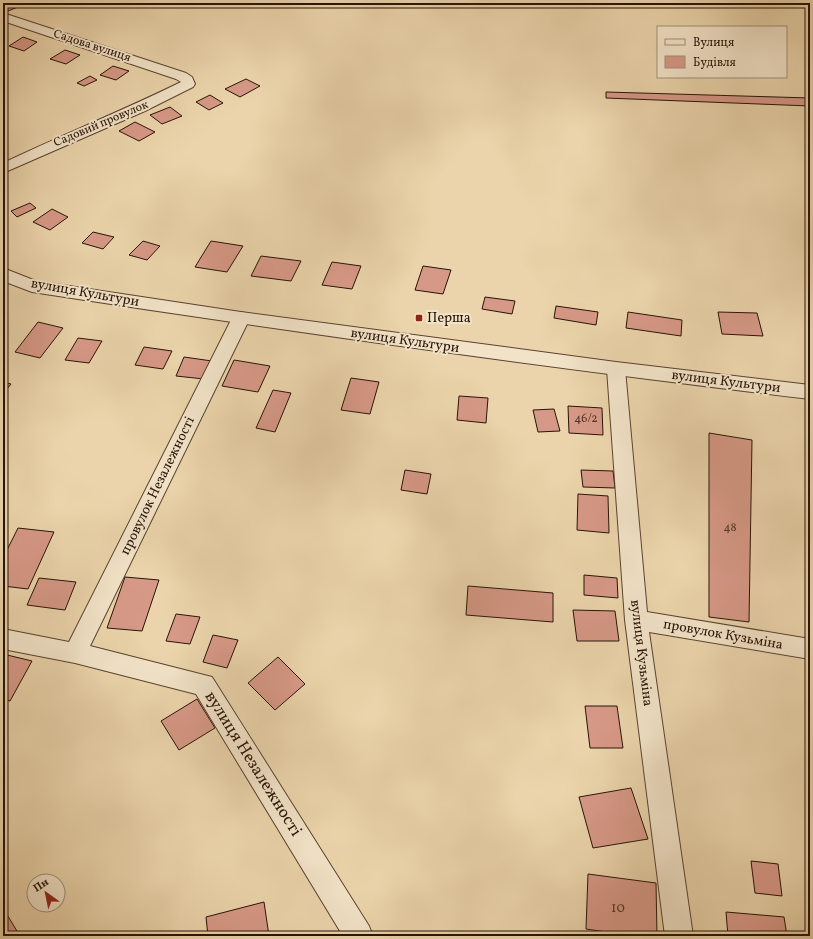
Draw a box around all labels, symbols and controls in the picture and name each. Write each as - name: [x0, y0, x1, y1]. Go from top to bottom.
- street label: Садова вулиця: [51, 26, 133, 66]
- legend: [657, 26, 787, 78]
- text: Вулиця: [693, 35, 734, 51]
- text: Будівля: [693, 55, 736, 71]
- street label: Садовий провулок: [51, 97, 151, 151]
- street label: вулиця Культури: [29, 274, 141, 312]
- place label: Перша: [427, 309, 471, 328]
- marker: Перша: [414, 313, 424, 323]
- street label: вулиця Культури: [349, 324, 461, 358]
- street label: вулиця Культури: [670, 366, 782, 398]
- house number: 46/2: [574, 411, 598, 427]
- street label: провулок Незалежності: [116, 414, 200, 558]
- house number: 48: [723, 520, 737, 536]
- street label: вулиця Кузьміна: [625, 599, 657, 707]
- street label: провулок Кузьміна: [662, 615, 784, 655]
- street label: вулиця Незалежності: [199, 687, 307, 841]
- north arrow: [26, 873, 66, 913]
- text: Пн: [31, 875, 52, 896]
- house number: 10: [611, 899, 625, 918]

